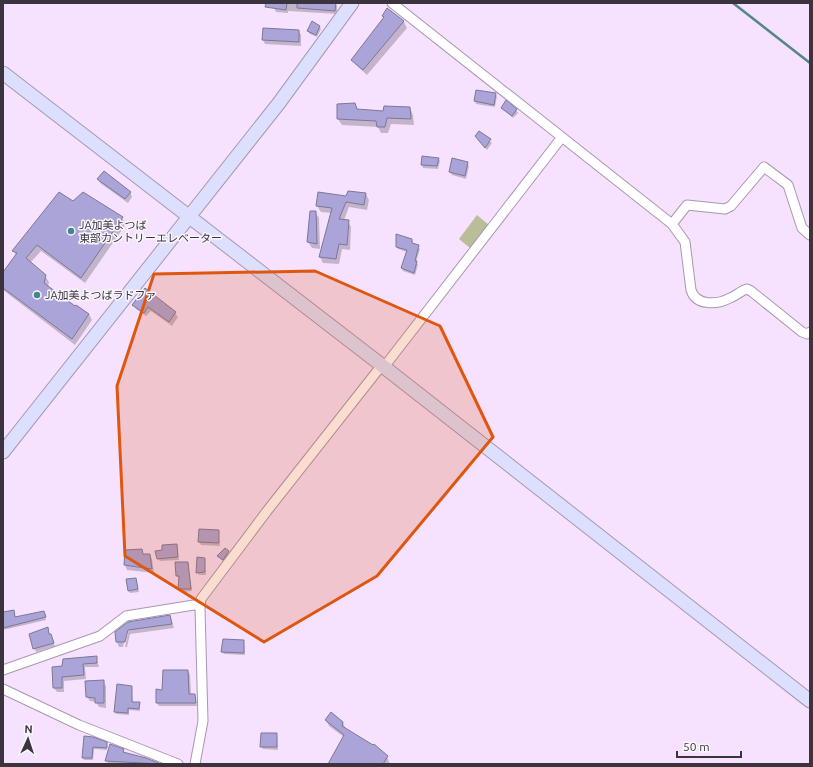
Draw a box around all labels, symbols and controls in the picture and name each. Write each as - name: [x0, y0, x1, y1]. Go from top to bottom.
- place label: JA加美よつば 東部カントリーエレベーター: [79, 219, 222, 244]
- marker: JA加美よつば 東部カントリーエレベーター: [66, 226, 76, 236]
- place label: JA加美よつばラドファ: [45, 289, 157, 301]
- marker: JA加美よつばラドファ: [32, 290, 42, 300]
- north arrow: [8, 719, 48, 759]
- text: N: [24, 723, 33, 735]
- scale bar: [677, 733, 741, 759]
- text: 50 m: [683, 740, 710, 753]

